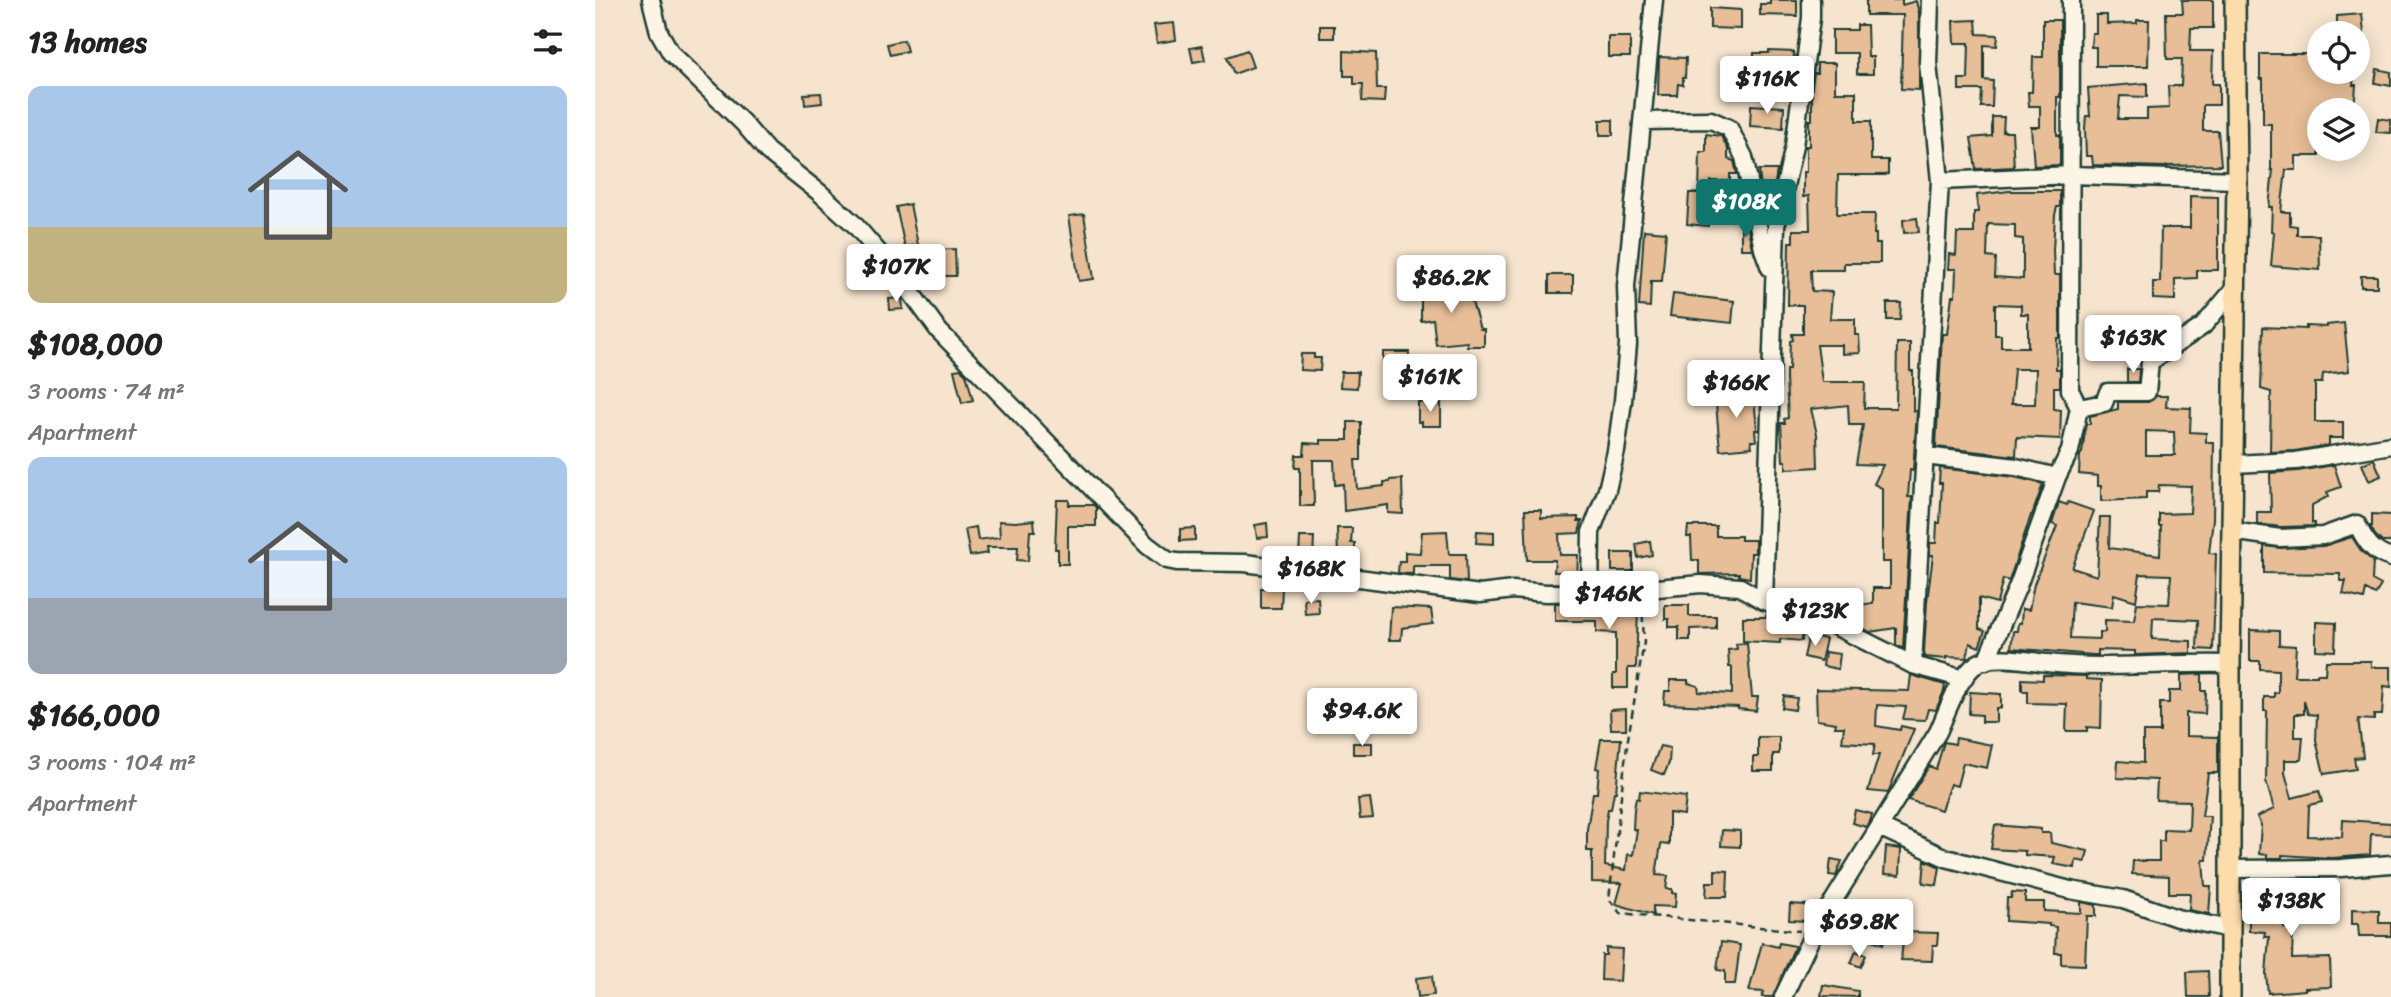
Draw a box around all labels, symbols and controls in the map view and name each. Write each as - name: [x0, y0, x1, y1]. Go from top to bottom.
- text: 13 homes: [28, 15, 147, 69]
- map controls: [2307, 21, 2370, 161]
- button: locate: [2307, 21, 2370, 84]
- icon: filters: [529, 23, 567, 61]
- pin: $116K: [1718, 57, 1816, 116]
- text: $116K: [1736, 58, 1798, 99]
- button: layers: [2307, 98, 2370, 161]
- icon: home: [235, 132, 361, 258]
- pin: $108K: [1697, 180, 1795, 239]
- text: $108K: [1712, 181, 1780, 222]
- pin: $107K: [847, 244, 945, 304]
- text: $107K: [863, 246, 930, 287]
- pin: $86.2K: [1394, 256, 1508, 315]
- text: $86.2K: [1413, 257, 1489, 298]
- pin: $163K: [2084, 316, 2182, 375]
- text: $108,000: [28, 317, 163, 371]
- text: $163K: [2100, 317, 2166, 358]
- pin: $161K: [1381, 354, 1479, 414]
- text: $161K: [1399, 356, 1461, 397]
- pin: $166K: [1687, 360, 1785, 420]
- text: $166K: [1703, 362, 1769, 403]
- text: 3 rooms · 74 m²: [28, 371, 185, 412]
- text: Apartment: [28, 412, 137, 453]
- icon: home: [235, 503, 361, 629]
- pin: $168K: [1262, 546, 1360, 606]
- text: $168K: [1278, 548, 1344, 589]
- pin: $146K: [1560, 572, 1658, 631]
- text: $146K: [1576, 573, 1642, 614]
- pin: $123K: [1766, 588, 1864, 648]
- text: $123K: [1782, 590, 1848, 631]
- text: $166,000: [28, 688, 160, 742]
- pin: $94.6K: [1305, 688, 1419, 748]
- text: $94.6K: [1323, 690, 1401, 731]
- text: 3 rooms · 104 m²: [28, 742, 196, 783]
- text: Apartment: [28, 783, 137, 824]
- pin: $138K: [2242, 878, 2340, 938]
- text: $138K: [2258, 880, 2324, 921]
- pin: $69.8K: [1802, 900, 1916, 959]
- text: $69.8K: [1820, 901, 1898, 942]

